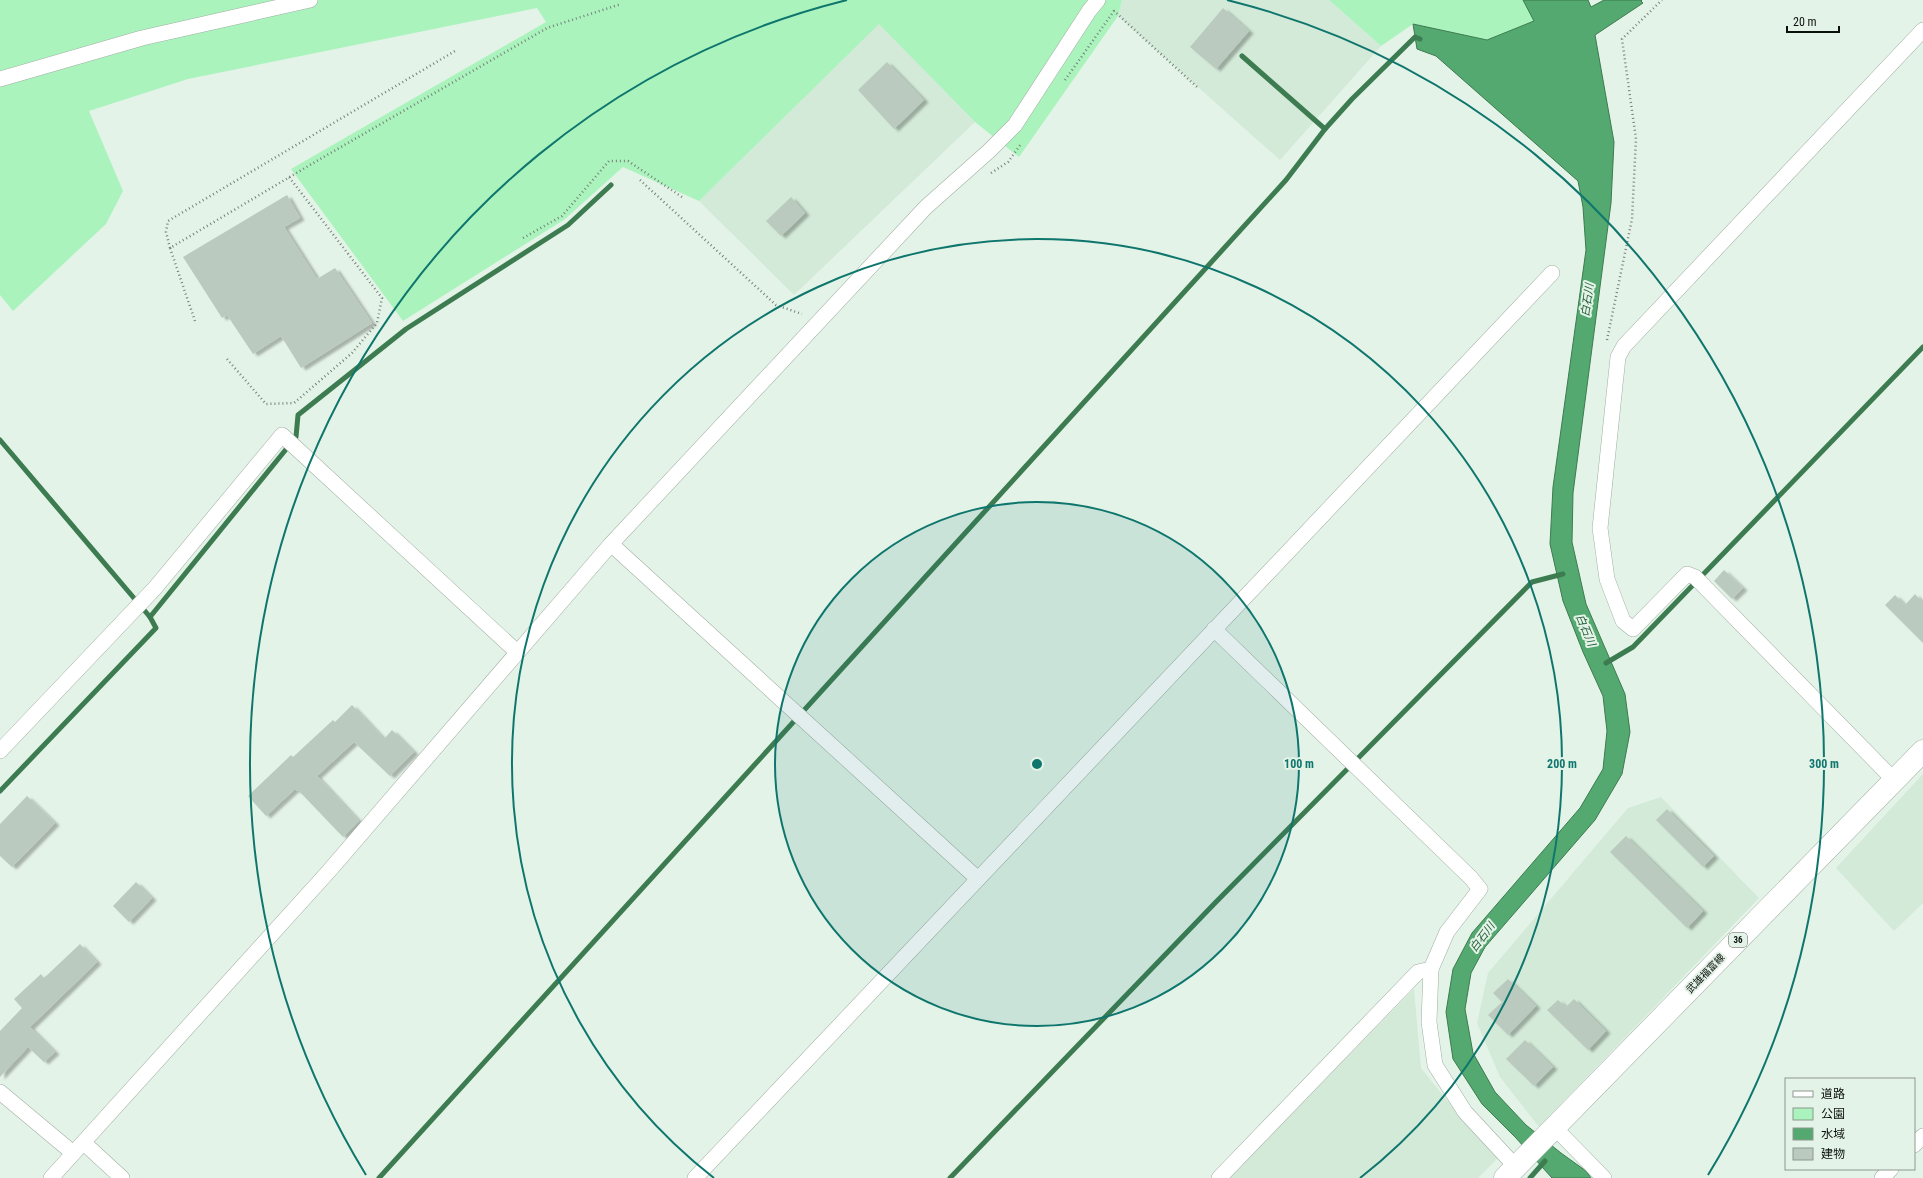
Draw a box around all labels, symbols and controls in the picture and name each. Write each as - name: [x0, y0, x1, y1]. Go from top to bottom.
- scale bar: [1787, 8, 1839, 34]
- text: 20 m: [1793, 15, 1817, 29]
- water label: 白石川: [1579, 282, 1596, 317]
- water label: 白石川: [1573, 612, 1598, 649]
- centre of rings: [1030, 757, 1044, 771]
- text: 100 m: [1284, 757, 1314, 771]
- text: 200 m: [1547, 757, 1577, 771]
- text: 300 m: [1809, 757, 1839, 771]
- water label: 白石川: [1467, 919, 1498, 954]
- road number: 36: [1729, 933, 1747, 947]
- street label: 武雄福富線: [1684, 952, 1727, 995]
- legend: [1785, 1078, 1915, 1170]
- text: 道路: [1821, 1087, 1845, 1101]
- text: 公園: [1821, 1107, 1845, 1121]
- text: 水域: [1821, 1127, 1845, 1141]
- text: 建物: [1821, 1147, 1845, 1161]

